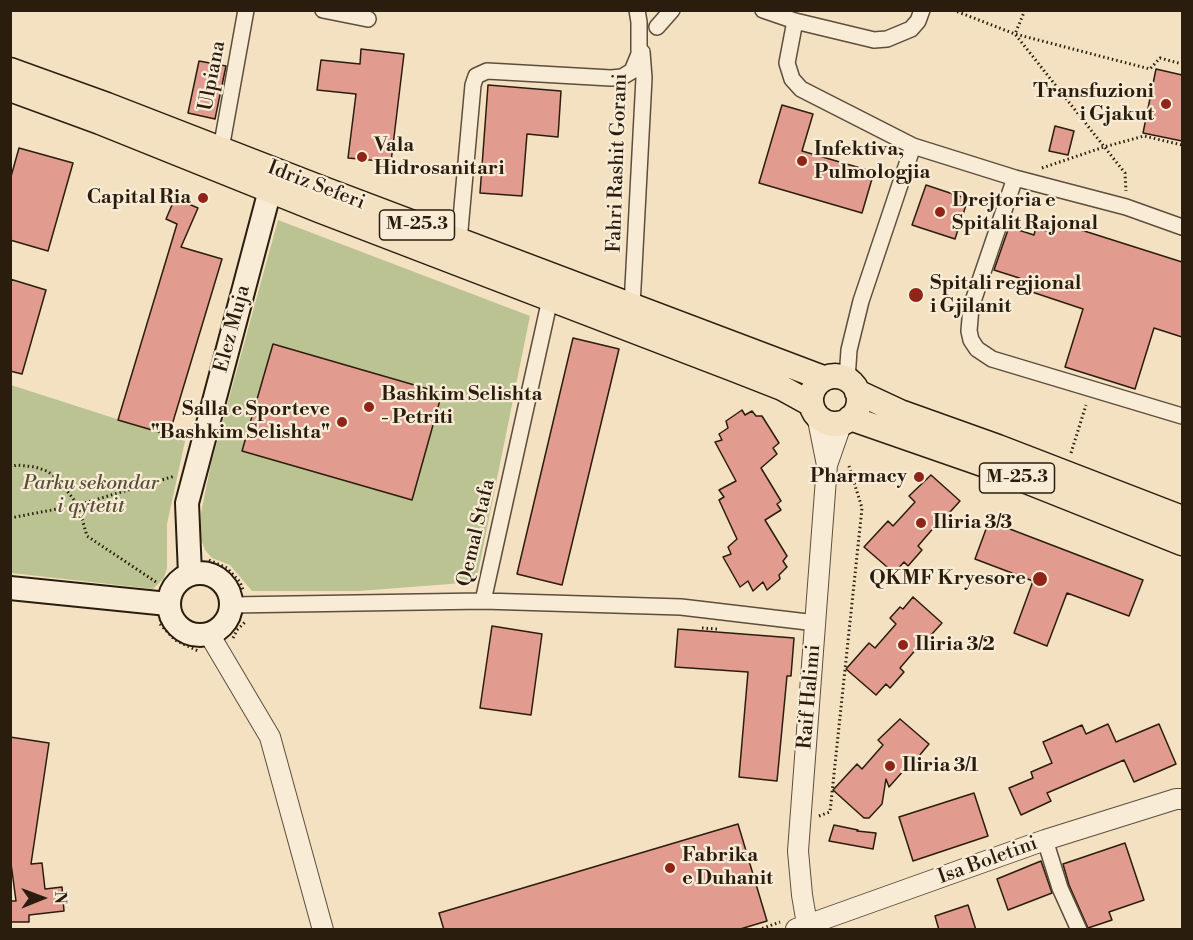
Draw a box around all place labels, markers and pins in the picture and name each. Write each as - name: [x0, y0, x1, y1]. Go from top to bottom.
- place label: Transfuzioni i Gjakut: [1033, 80, 1154, 127]
- marker: Transfuzioni i Gjakut: [1159, 97, 1173, 111]
- place label: Vala Hidrosanitari: [374, 134, 505, 181]
- place label: Infektiva, Pulmologjia: [814, 138, 930, 185]
- marker: Vala Hidrosanitari: [355, 150, 369, 164]
- marker: Infektiva, Pulmologjia: [795, 154, 809, 168]
- place label: Capital Ria: [87, 186, 191, 210]
- place label: Drejtoria e Spitalit Rajonal: [952, 189, 1098, 236]
- marker: Capital Ria: [196, 191, 210, 205]
- marker: Drejtoria e Spitalit Rajonal: [933, 205, 947, 219]
- place label: Spitali regjional i Gjilanit: [930, 272, 1081, 319]
- marker: Spitali regjional i Gjilanit: [907, 286, 925, 304]
- place label: Bashkim Selishta - Petriti: [381, 383, 542, 430]
- place label: Salla e Sporteve "Bashkim Selishta": [151, 398, 330, 445]
- marker: Bashkim Selishta - Petriti: [362, 400, 376, 414]
- marker: Salla e Sporteve "Bashkim Selishta": [335, 415, 349, 429]
- place label: Pharmacy: [810, 465, 907, 489]
- marker: Pharmacy: [912, 470, 926, 484]
- place label: Iliria 3/3: [933, 511, 1012, 535]
- marker: Iliria 3/3: [914, 516, 928, 530]
- place label: QKMF Kryesore: [869, 567, 1026, 591]
- marker: QKMF Kryesore: [1031, 570, 1049, 588]
- place label: Iliria 3/2: [915, 633, 995, 657]
- marker: Iliria 3/2: [896, 638, 910, 652]
- place label: Iliria 3/1: [902, 754, 979, 778]
- marker: Iliria 3/1: [883, 759, 897, 773]
- place label: Fabrika e Duhanit: [682, 844, 773, 891]
- marker: Fabrika e Duhanit: [663, 861, 677, 875]

